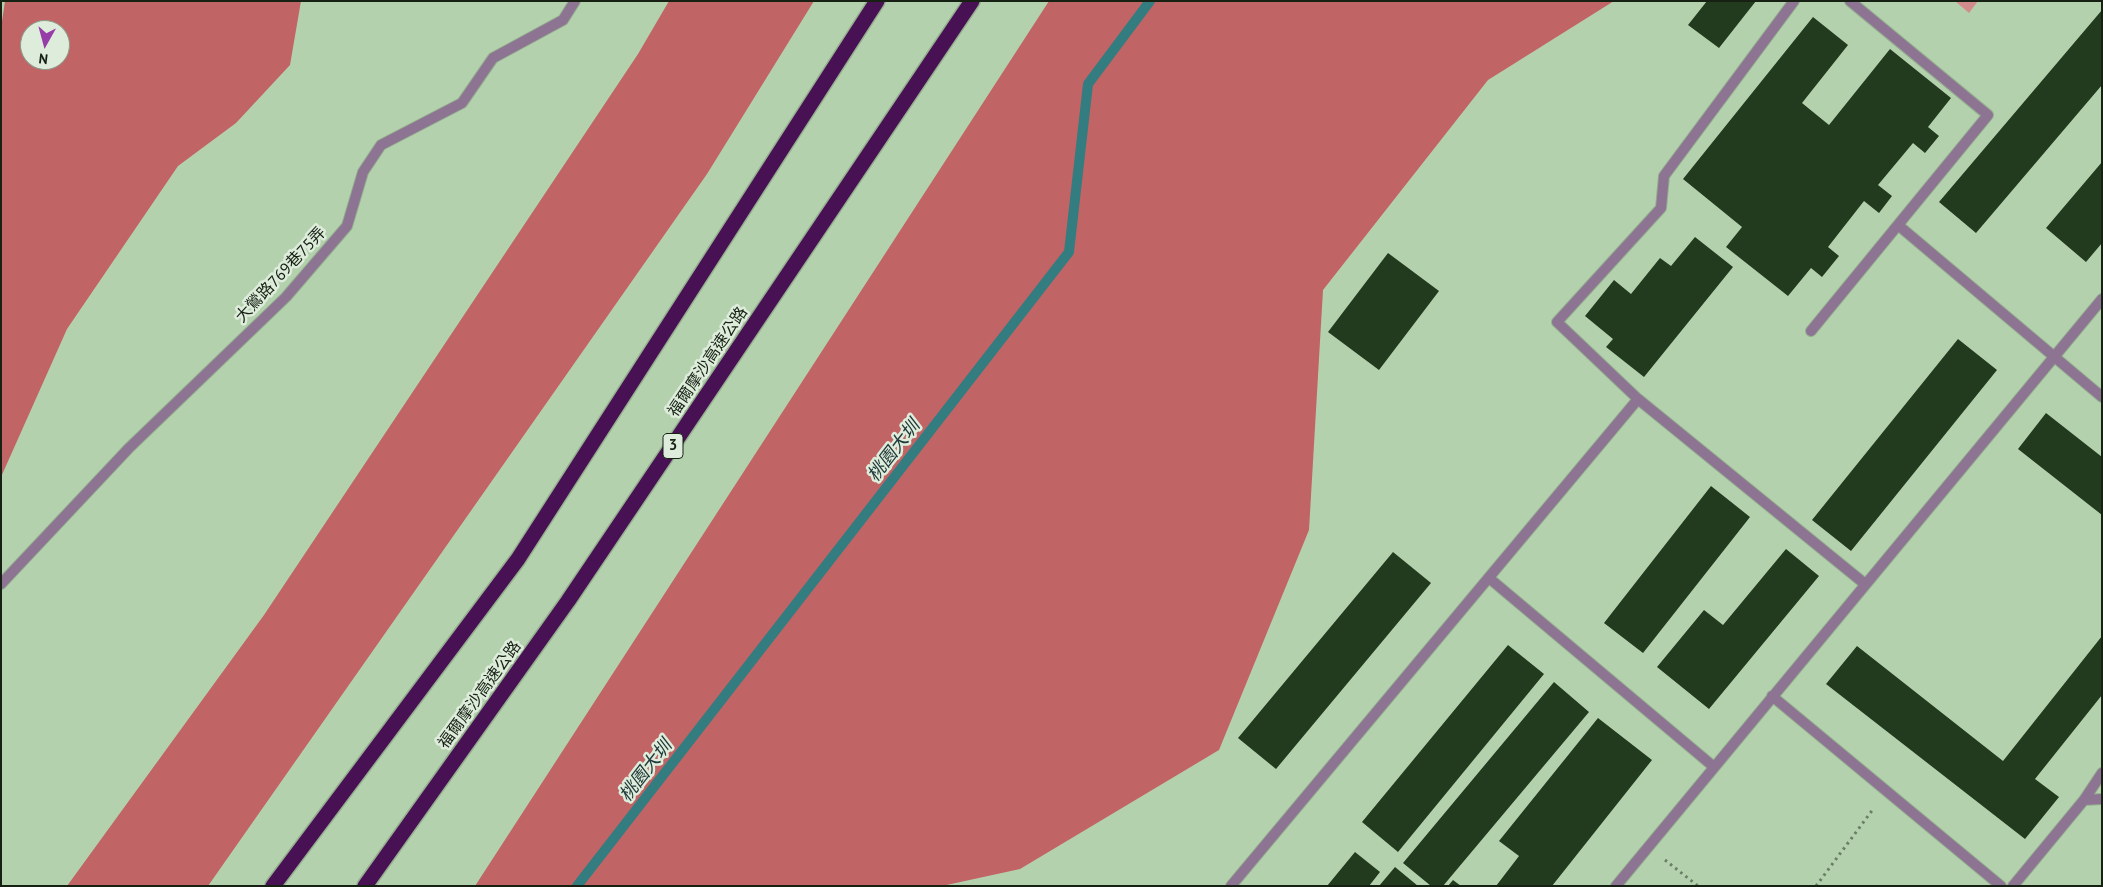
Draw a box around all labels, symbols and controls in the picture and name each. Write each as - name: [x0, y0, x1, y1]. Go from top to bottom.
- north arrow: [20, 20, 70, 70]
- text: N: [38, 49, 49, 68]
- street label: 大鶯路769巷75弄: [232, 223, 330, 327]
- street label: 福爾摩沙高速公路: [664, 304, 752, 420]
- water label: 桃園大圳: [863, 416, 925, 486]
- road number: 3: [663, 434, 683, 458]
- street label: 福爾摩沙高速公路: [435, 638, 525, 752]
- water label: 桃園大圳: [615, 736, 677, 806]

